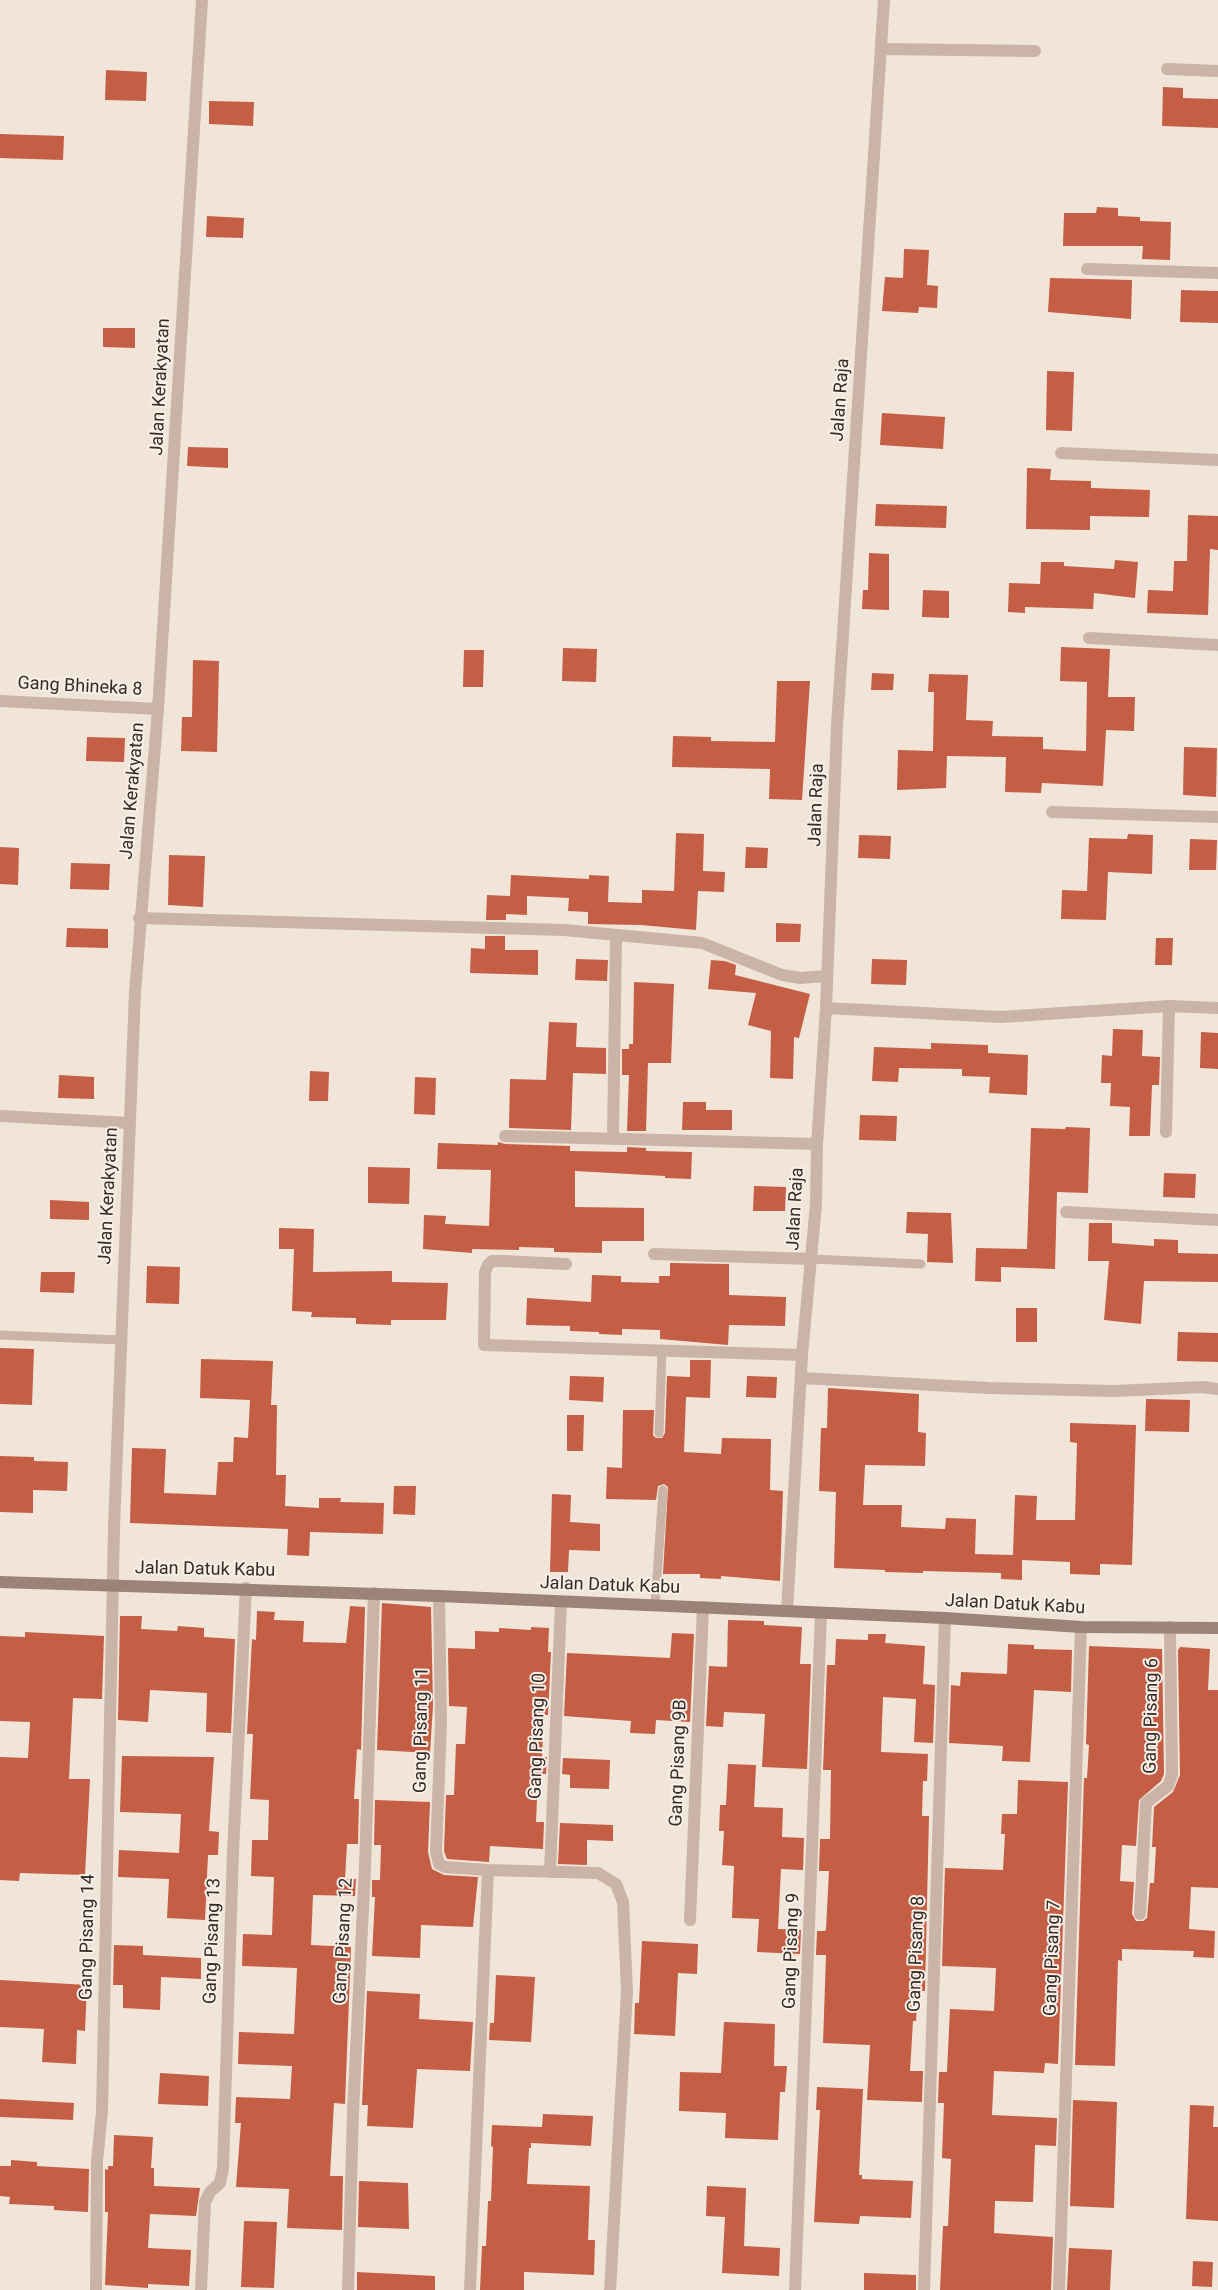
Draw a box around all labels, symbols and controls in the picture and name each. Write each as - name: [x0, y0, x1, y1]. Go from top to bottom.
- street label: Jalan Kerakyatan: [147, 318, 175, 456]
- street label: Jalan Raja: [827, 358, 855, 442]
- street label: Gang Bhineka 8: [17, 673, 143, 701]
- street label: Jalan Kerakyatan: [116, 722, 150, 860]
- street label: Jalan Raja: [805, 763, 829, 847]
- street label: Jalan Kerakyatan: [95, 1127, 123, 1265]
- street label: Jalan Raja: [783, 1167, 809, 1251]
- street label: Jalan Datuk Kabu: [135, 1558, 275, 1582]
- street label: Jalan Datuk Kabu: [539, 1573, 681, 1599]
- street label: Jalan Datuk Kabu: [944, 1591, 1086, 1619]
- street label: Gang Pisang 6: [1140, 1658, 1164, 1774]
- street label: Gang Pisang 11: [410, 1667, 434, 1793]
- street label: Gang Pisang 10: [525, 1673, 551, 1799]
- street label: Gang Pisang 9B: [666, 1699, 692, 1827]
- street label: Gang Pisang 14: [76, 1874, 100, 2000]
- street label: Gang Pisang 12: [330, 1877, 358, 2005]
- street label: Gang Pisang 13: [200, 1878, 226, 2004]
- street label: Gang Pisang 9: [779, 1893, 805, 2009]
- street label: Gang Pisang 8: [904, 1896, 930, 2012]
- street label: Gang Pisang 7: [1040, 1900, 1066, 2016]

